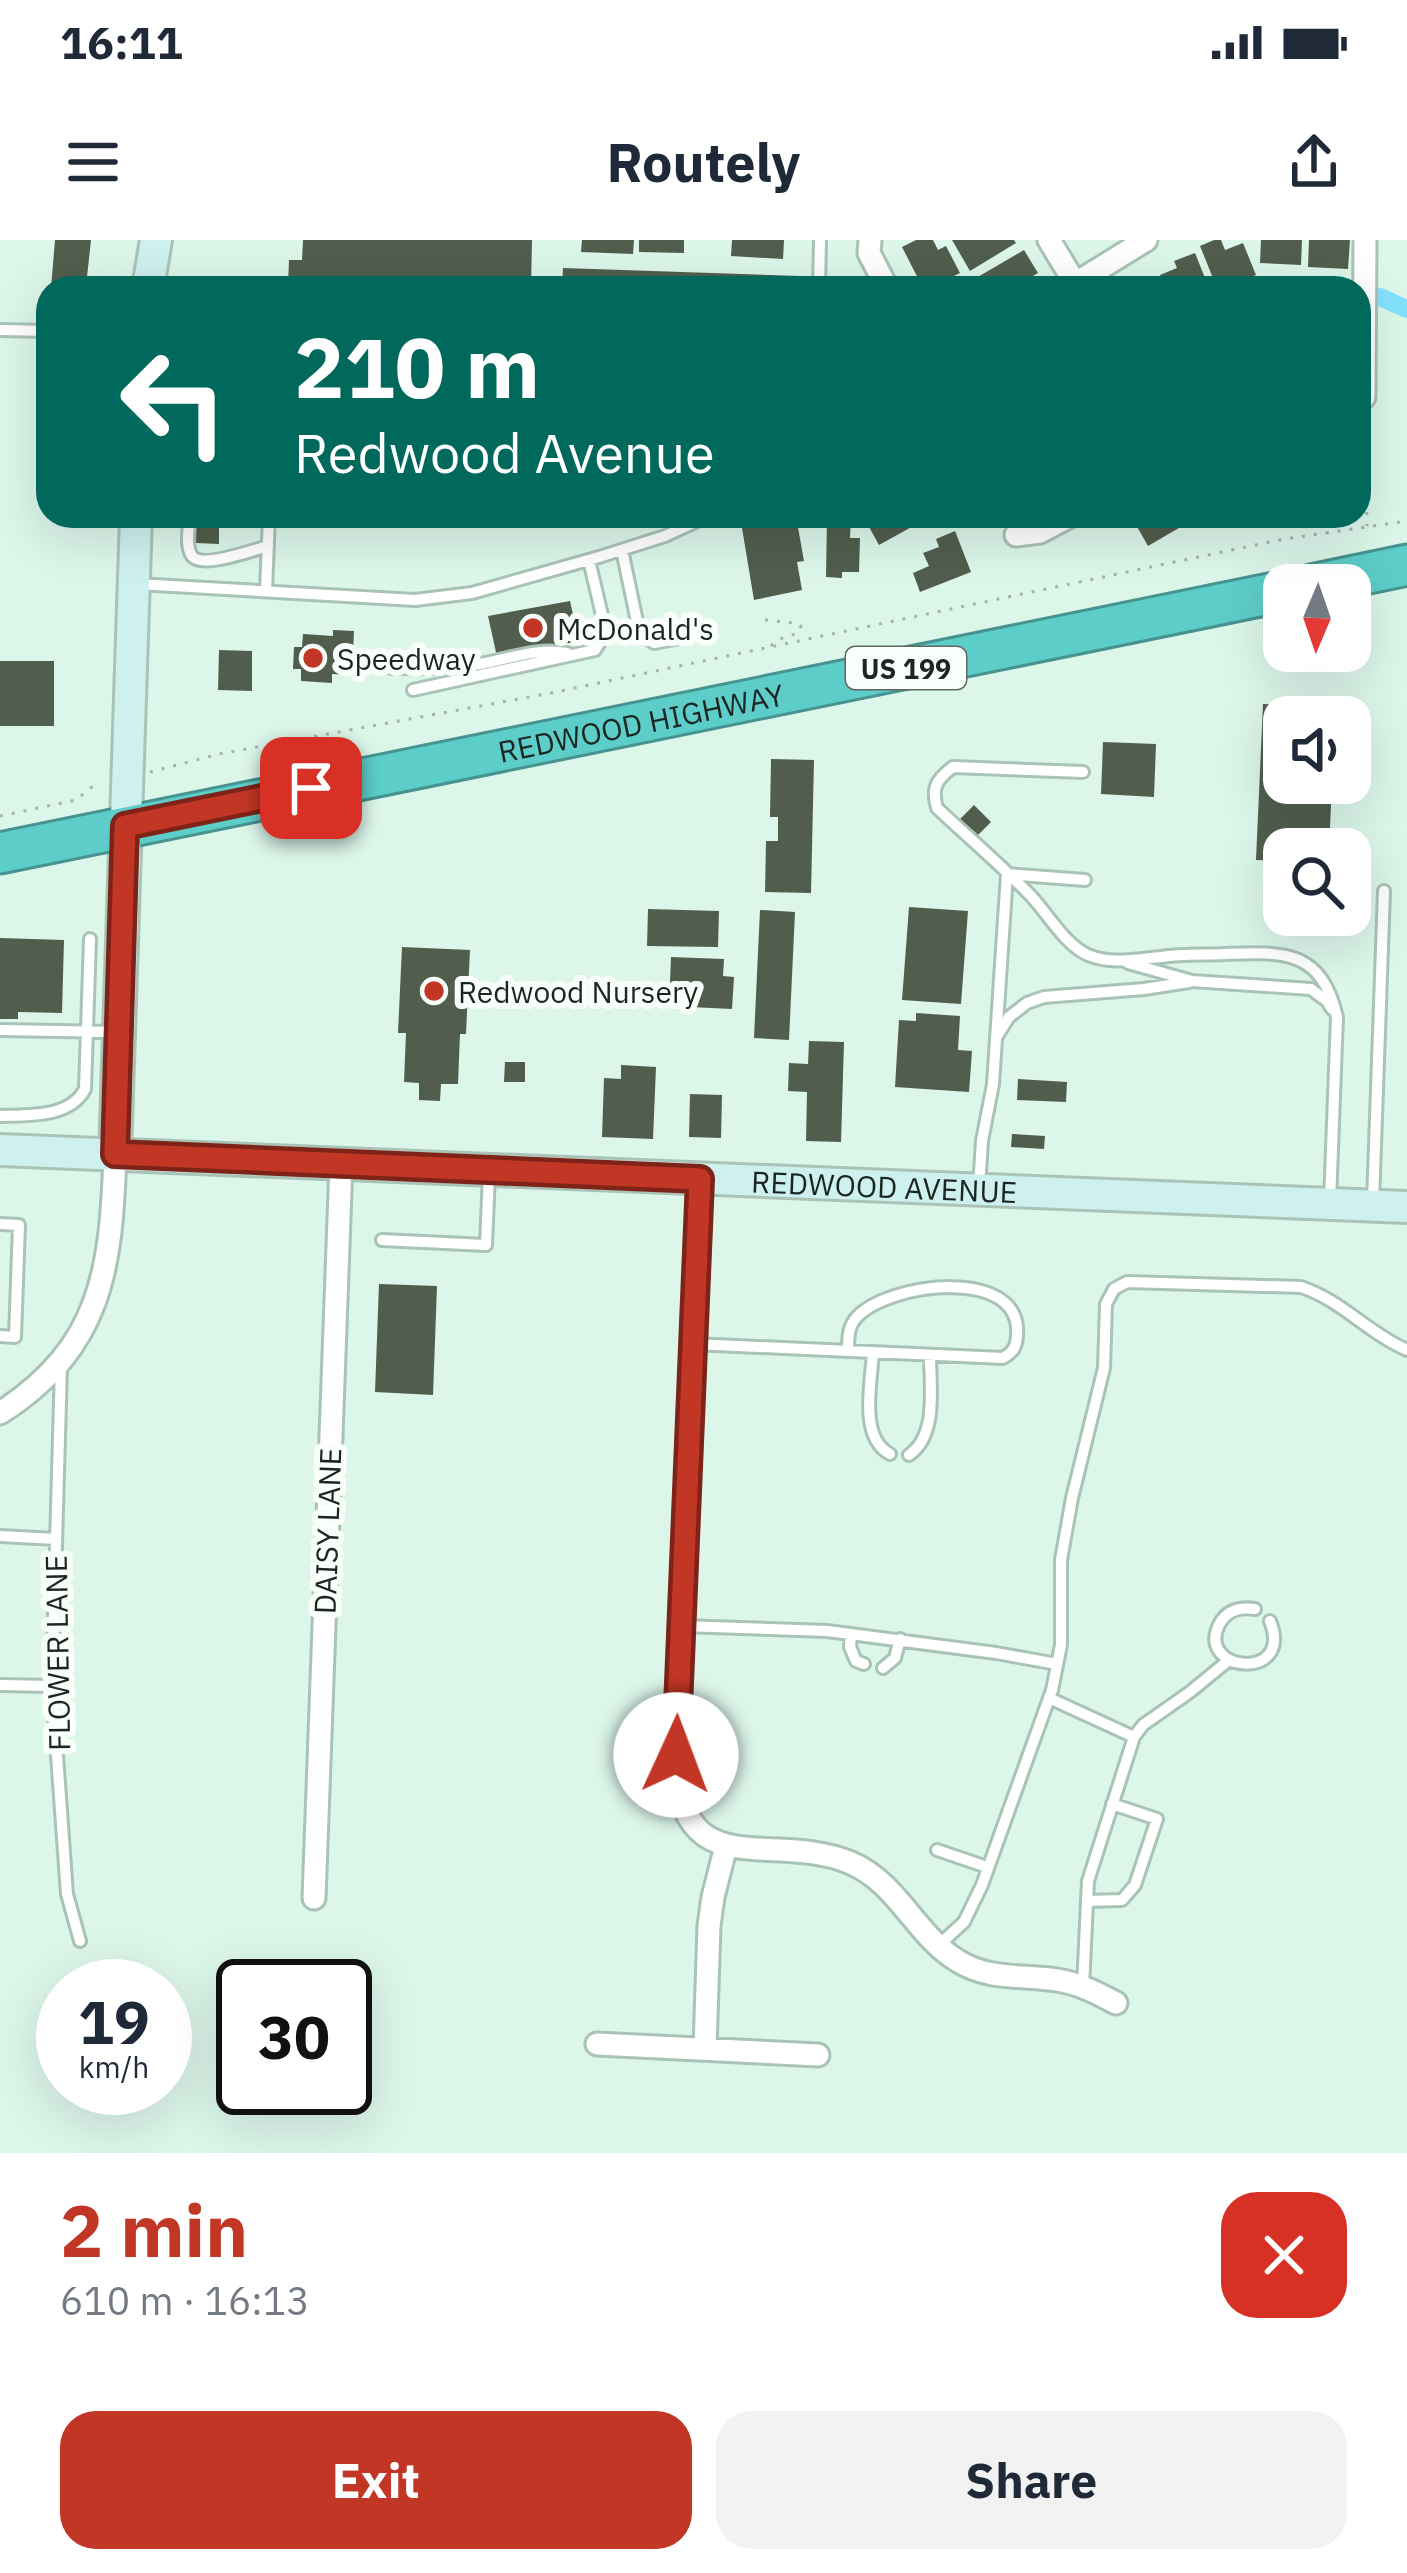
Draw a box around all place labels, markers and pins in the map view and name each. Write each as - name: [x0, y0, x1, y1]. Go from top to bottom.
- place label: McDonald's: [557, 609, 714, 648]
- marker: McDonald's: [520, 615, 546, 641]
- place label: Speedway: [337, 639, 476, 678]
- marker: Speedway: [300, 645, 326, 671]
- pin: [260, 737, 362, 839]
- place label: Redwood Nursery: [458, 972, 698, 1011]
- marker: Redwood Nursery: [421, 978, 447, 1004]

